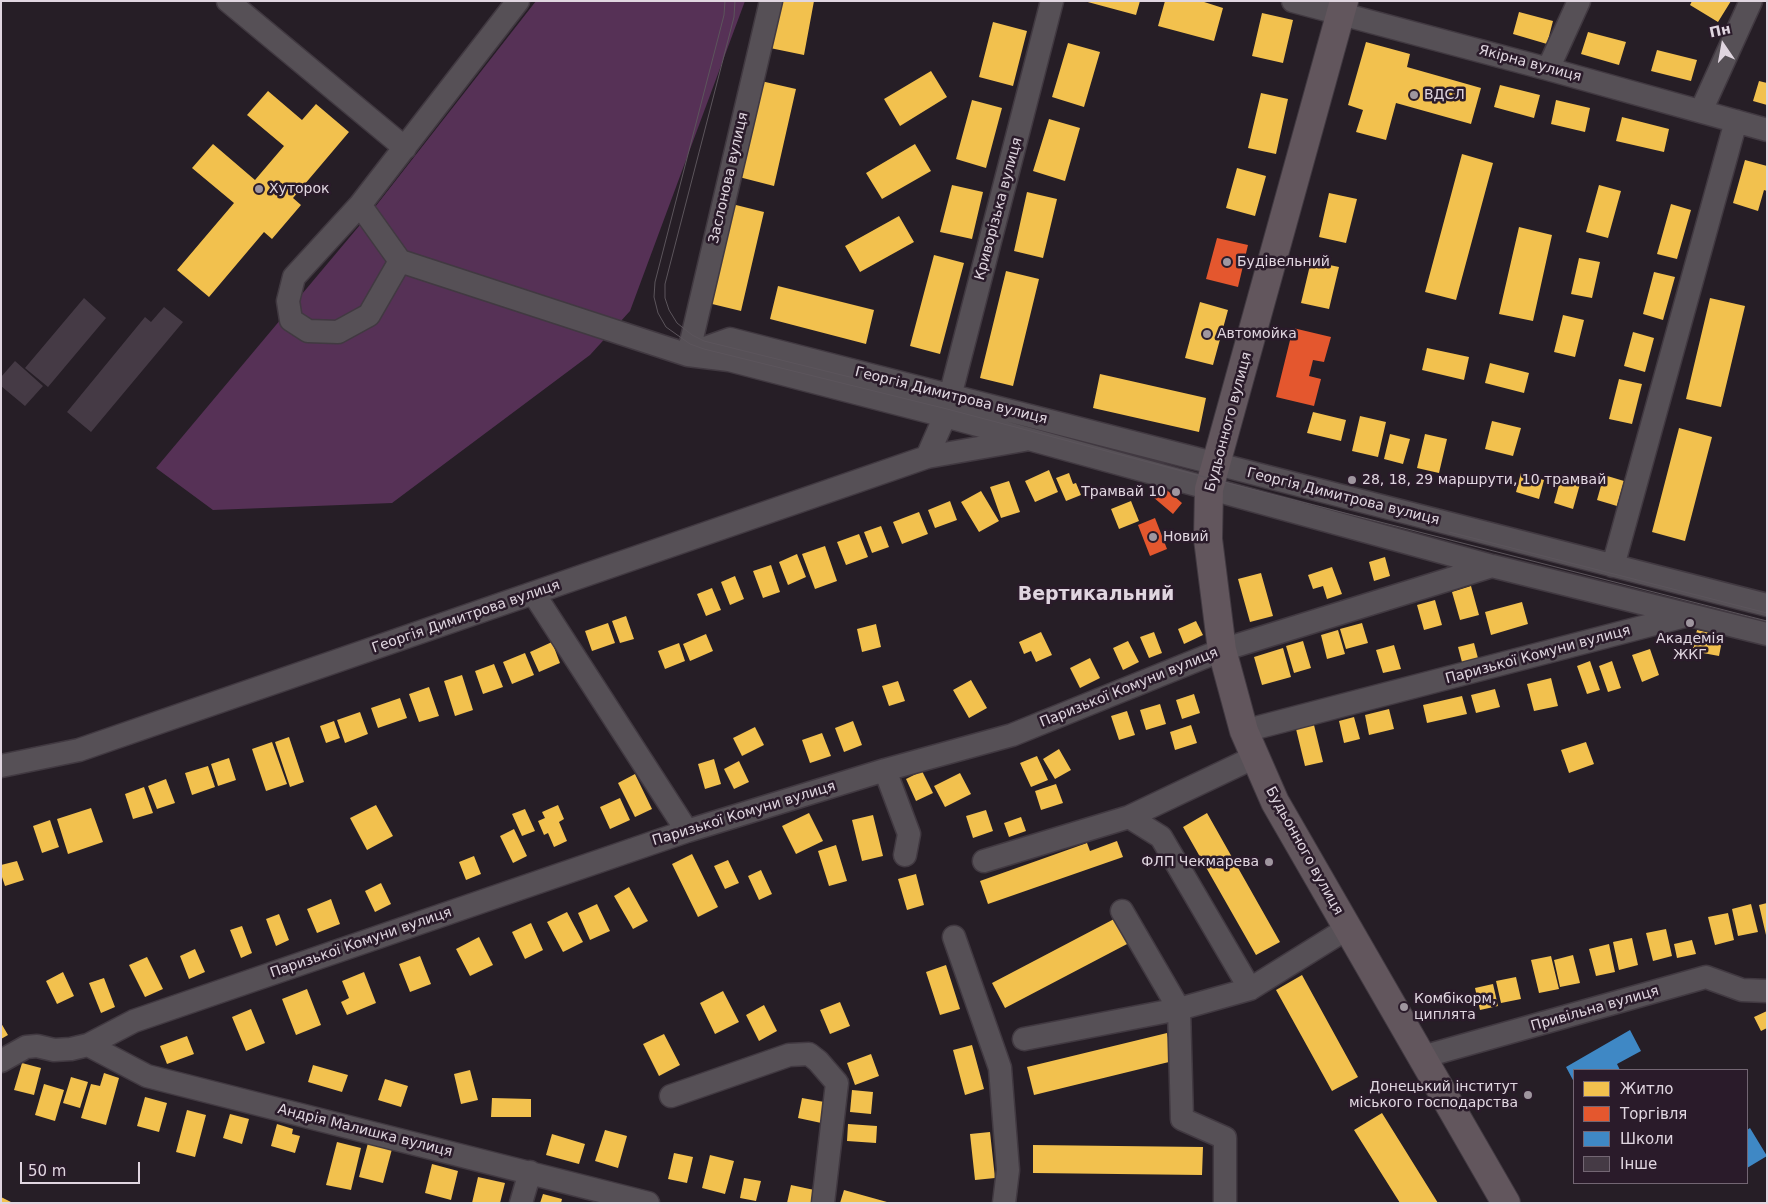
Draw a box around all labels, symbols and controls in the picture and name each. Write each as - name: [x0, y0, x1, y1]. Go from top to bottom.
- north arrow: [1698, 20, 1748, 70]
- text: Пн: [1708, 20, 1732, 40]
- street label: Якірна вулиця: [1477, 42, 1583, 86]
- place label: ВДСЛ: [1424, 87, 1465, 103]
- marker: ВДСЛ: [1408, 89, 1420, 101]
- street label: Заслонова вулиця: [706, 111, 752, 245]
- street label: Криворізька вулиця: [972, 136, 1026, 282]
- place label: Хуторок: [269, 181, 330, 197]
- marker: Хуторок: [253, 183, 265, 195]
- place label: Будівельний: [1237, 254, 1330, 270]
- marker: Будівельний: [1221, 256, 1233, 268]
- place label: Автомойка: [1217, 326, 1297, 342]
- marker: Автомойка: [1201, 328, 1213, 340]
- street label: Будьонного вулиця: [1202, 350, 1256, 494]
- street label: Георгія Димитрова вулиця: [853, 364, 1049, 428]
- street label: Георгія Димитрова вулиця: [1245, 465, 1441, 529]
- place label: 28, 18, 29 маршрути, 10 трамвай: [1362, 472, 1606, 488]
- marker: 28, 18, 29 маршрути, 10 трамвай: [1346, 474, 1358, 486]
- place label: Трамвай 10: [1081, 484, 1166, 500]
- marker: Трамвай 10: [1170, 486, 1182, 498]
- place label: Новий: [1163, 529, 1209, 545]
- marker: Новий: [1147, 531, 1159, 543]
- street label: Георгія Димитрова вулиця: [370, 577, 562, 657]
- district label: Вертикальний: [1018, 584, 1174, 606]
- marker: Академія ЖКГ: [1684, 617, 1696, 629]
- street label: Паризької Комуни вулиця: [1444, 622, 1632, 688]
- place label: Академія ЖКГ: [1656, 631, 1724, 664]
- street label: Паризької Комуни вулиця: [1037, 644, 1221, 732]
- street label: Паризької Комуни вулиця: [650, 778, 838, 850]
- street label: Будьонного вулиця: [1262, 784, 1346, 918]
- place label: ФЛП Чекмарева: [1141, 854, 1259, 870]
- marker: ФЛП Чекмарева: [1263, 856, 1275, 868]
- street label: Паризької Комуни вулиця: [268, 904, 454, 982]
- street label: Привільна вулиця: [1529, 983, 1661, 1035]
- place label: Комбікорм, циплята: [1414, 991, 1497, 1024]
- marker: Комбікорм, циплята: [1398, 1001, 1410, 1013]
- legend: [1573, 1069, 1748, 1184]
- place label: Донецький інститут міського господарства: [1349, 1079, 1518, 1112]
- text: Житло: [1620, 1080, 1673, 1098]
- marker: Донецький інститут міського господарства: [1522, 1089, 1534, 1101]
- street label: Андрія Малишка вулиця: [276, 1101, 454, 1161]
- text: Торгівля: [1620, 1105, 1687, 1123]
- text: Школи: [1620, 1130, 1674, 1148]
- scale bar: [22, 1152, 142, 1184]
- text: Інше: [1620, 1155, 1657, 1173]
- text: 50 m: [28, 1162, 66, 1180]

